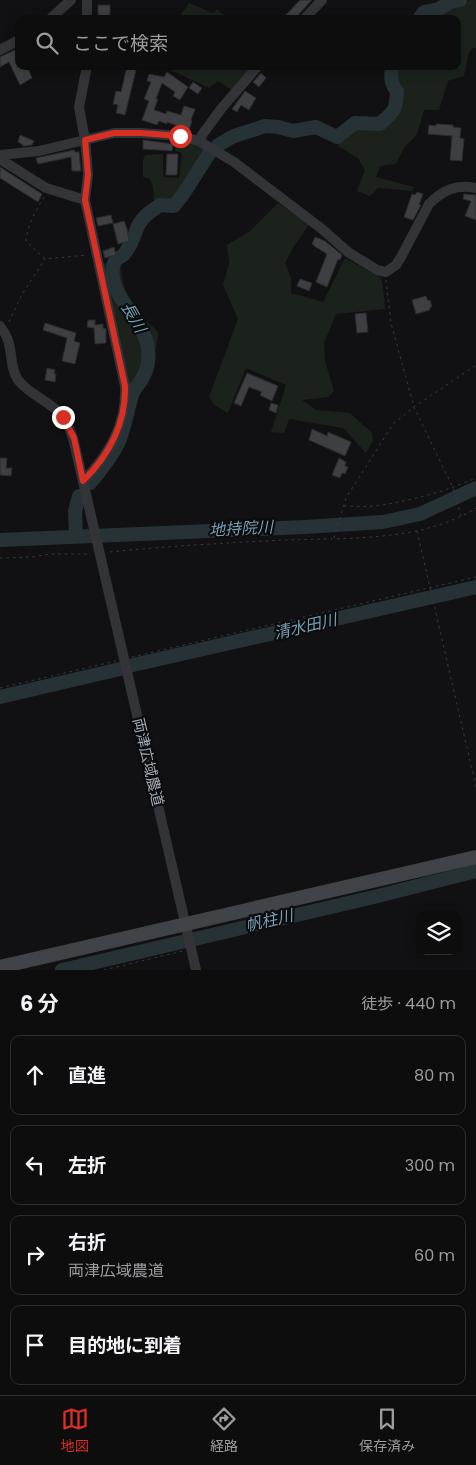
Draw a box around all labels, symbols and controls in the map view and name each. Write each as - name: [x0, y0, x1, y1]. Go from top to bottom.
- search box: [15, 15, 461, 70]
- icon: search: [33, 29, 61, 57]
- text: ここで検索: [73, 30, 168, 57]
- route start: [169, 125, 192, 148]
- water label: 長川: [116, 298, 153, 339]
- route end: [52, 406, 75, 429]
- water label: 地持院川: [208, 515, 276, 542]
- water label: 清水田川: [271, 608, 341, 645]
- street label: 両津広域農道: [128, 716, 169, 808]
- water label: 帆柱川: [243, 903, 297, 937]
- map controls: [416, 910, 461, 955]
- button: layers: [416, 910, 461, 955]
- text: 6 分: [20, 989, 59, 1018]
- text: 徒歩 · 440 m: [361, 992, 456, 1015]
- icon: ahead: [21, 1061, 49, 1089]
- text: 直進: [68, 1062, 106, 1089]
- text: 80 m: [414, 1064, 455, 1087]
- icon: left: [21, 1151, 49, 1179]
- text: 左折: [68, 1152, 106, 1179]
- text: 300 m: [405, 1154, 455, 1177]
- text: 右折: [68, 1229, 106, 1256]
- icon: right: [21, 1241, 49, 1269]
- text: 60 m: [414, 1244, 455, 1267]
- text: 両津広域農道: [68, 1259, 164, 1282]
- icon: arrive: [21, 1331, 49, 1359]
- text: 目的地に到着: [68, 1332, 182, 1359]
- tab: 地図: [61, 1405, 89, 1457]
- tab: 経路: [210, 1405, 238, 1457]
- tab: 保存済み: [359, 1405, 415, 1457]

